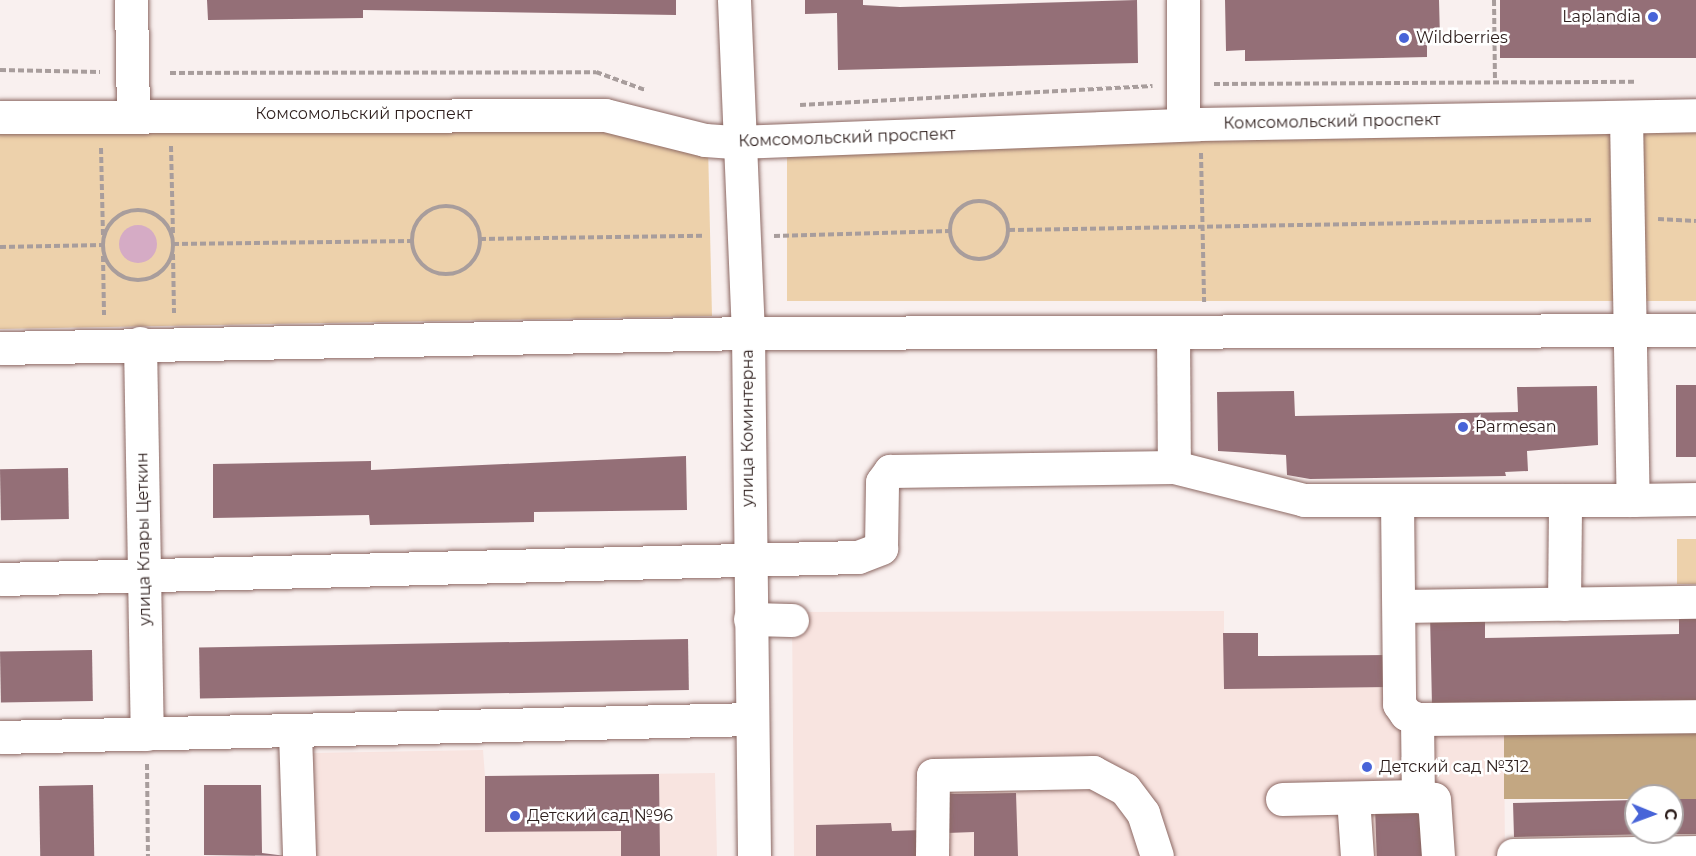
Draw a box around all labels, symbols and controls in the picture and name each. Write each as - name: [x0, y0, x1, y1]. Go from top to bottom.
- place label: Laplandia: [1562, 7, 1641, 27]
- marker: Laplandia: [1646, 10, 1660, 24]
- place label: Wildberries: [1416, 28, 1508, 48]
- marker: Wildberries: [1397, 31, 1411, 45]
- street label: Комсомольский проспект: [255, 104, 473, 124]
- street label: Комсомольский проспект: [1223, 111, 1441, 133]
- street label: Комсомольский проспект: [738, 125, 956, 151]
- street label: улица Коминтерна: [738, 349, 758, 507]
- place label: Parmesan: [1475, 417, 1557, 437]
- marker: Parmesan: [1456, 420, 1470, 434]
- street label: улица Клары Цеткин: [133, 452, 155, 626]
- place label: Детский сад №312: [1379, 757, 1529, 777]
- marker: Детский сад №312: [1360, 760, 1374, 774]
- north arrow: [1624, 784, 1684, 844]
- place label: Детский сад №96: [527, 806, 673, 826]
- text: С: [1661, 808, 1680, 820]
- marker: Детский сад №96: [508, 809, 522, 823]

